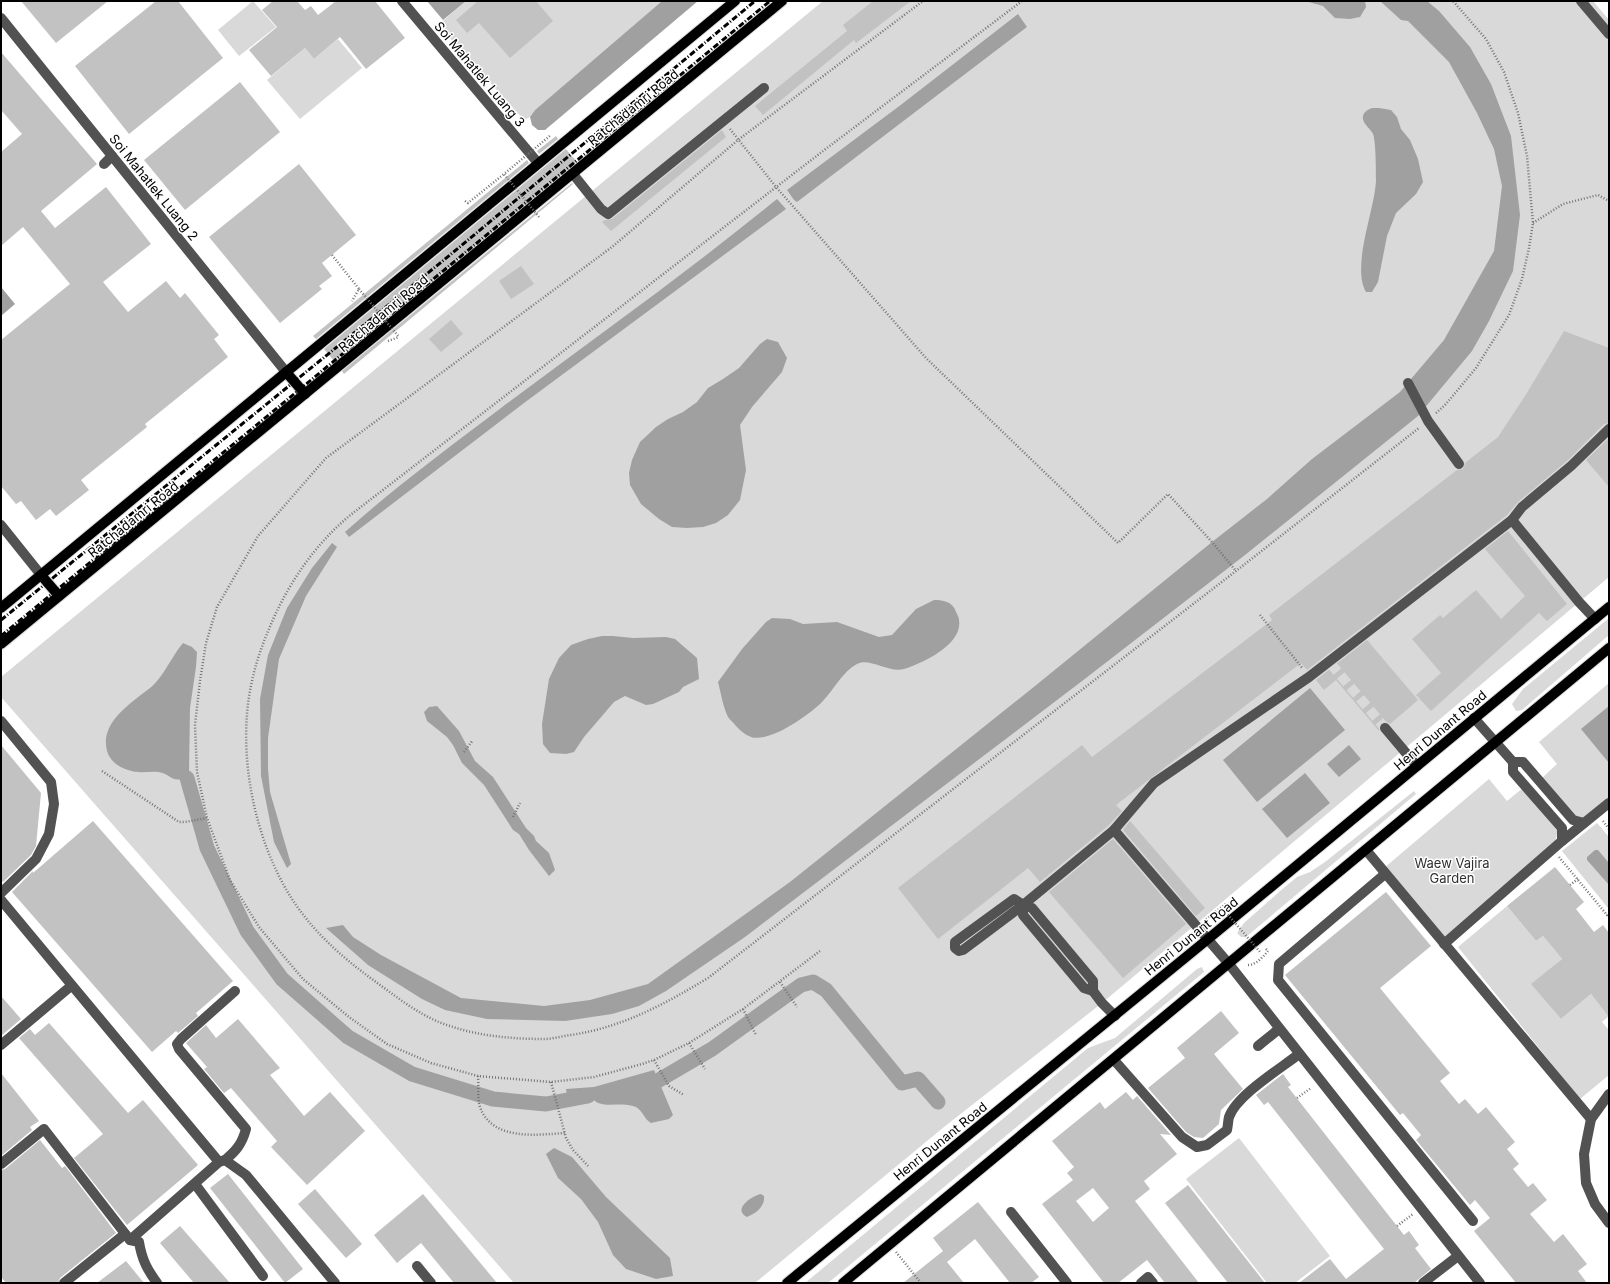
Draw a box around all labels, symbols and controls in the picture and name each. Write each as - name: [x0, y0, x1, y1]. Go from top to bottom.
- street label: Soi Mahatlek Luang 3: [431, 18, 529, 130]
- street label: Ratchadamri Road: [584, 66, 682, 148]
- street label: Soi Mahatlek Luang 2: [106, 131, 202, 243]
- street label: Ratchadamri Road: [335, 271, 431, 355]
- street label: Ratchadamri Road: [84, 478, 182, 560]
- street label: Henri Dunant Road: [1390, 687, 1490, 773]
- park label: Waew Vajira Garden: [1414, 855, 1490, 886]
- street label: Henri Dunant Road: [1141, 893, 1241, 979]
- street label: Henri Dunant Road: [890, 1098, 990, 1184]

